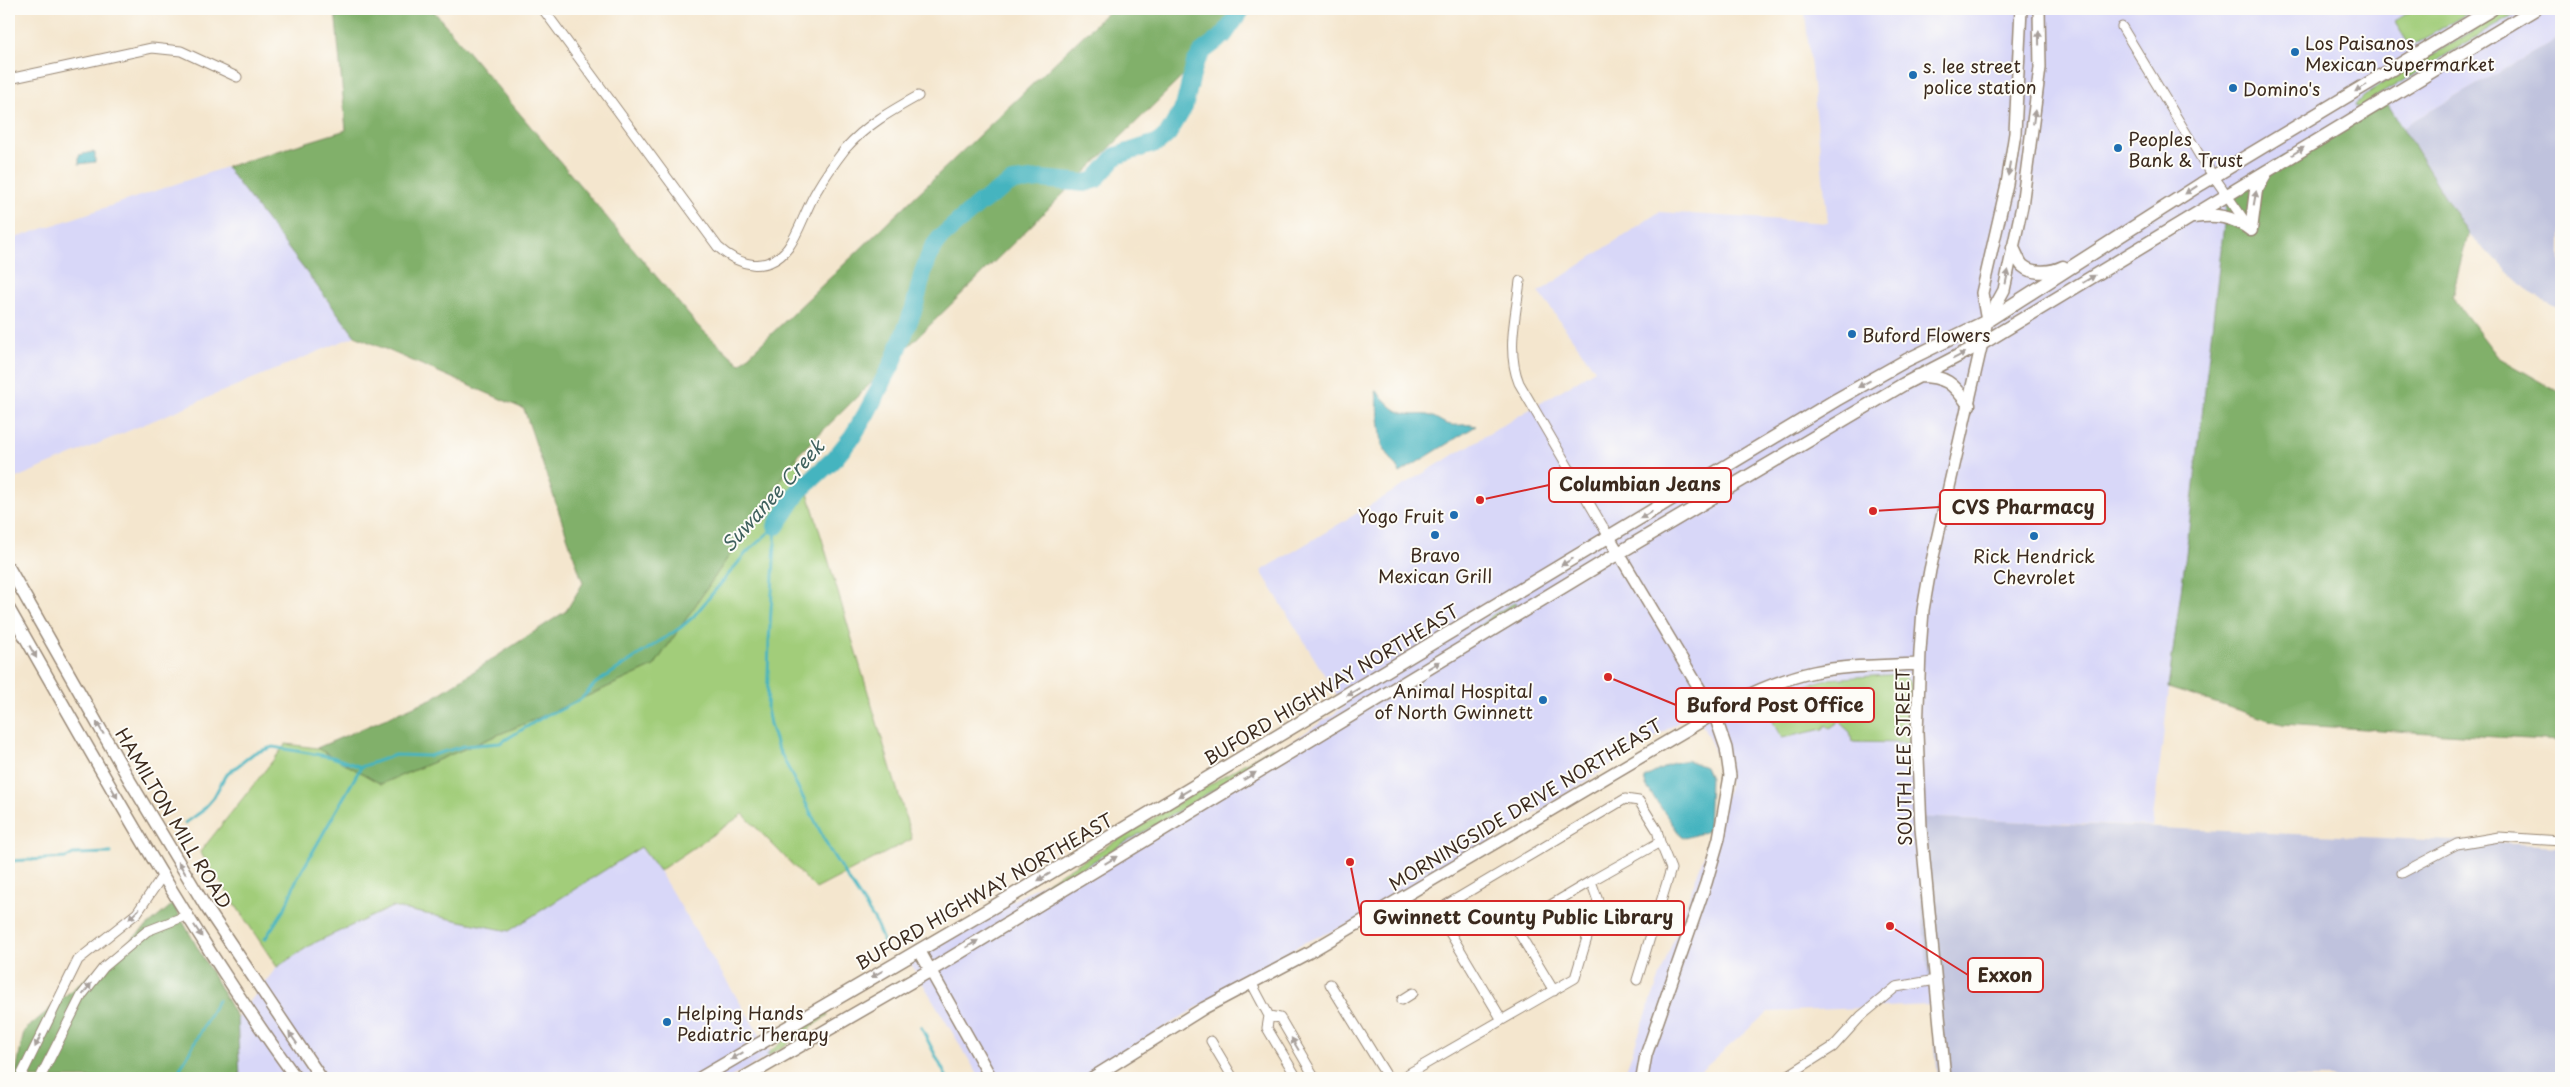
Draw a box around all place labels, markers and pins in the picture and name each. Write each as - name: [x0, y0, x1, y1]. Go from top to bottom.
- place label: Los Paisanos Mexican Supermarket: [2305, 29, 2495, 77]
- marker: Los Paisanos Mexican Supermarket: [2289, 46, 2301, 58]
- place label: s. lee street police station: [1923, 52, 2036, 100]
- marker: s. lee street police station: [1907, 69, 1919, 81]
- place label: Domino's: [2243, 75, 2320, 102]
- marker: Domino's: [2227, 82, 2239, 94]
- place label: Peoples Bank & Trust: [2128, 125, 2243, 173]
- marker: Peoples Bank & Trust: [2112, 142, 2124, 154]
- place label: Buford Flowers: [1862, 321, 1990, 348]
- marker: Buford Flowers: [1846, 328, 1858, 340]
- callout: Columbian Jeans: [1549, 468, 1731, 502]
- callout: CVS Pharmacy: [1940, 490, 2105, 524]
- place label: Yogo Fruit: [1358, 502, 1444, 529]
- marker: Yogo Fruit: [1448, 509, 1460, 521]
- marker: Bravo Mexican Grill: [1429, 529, 1441, 541]
- marker: Rick Hendrick Chevrolet: [2028, 530, 2040, 542]
- place label: Bravo Mexican Grill: [1378, 541, 1492, 589]
- place label: Rick Hendrick Chevrolet: [1973, 542, 2095, 590]
- place label: Animal Hospital of North Gwinnett: [1375, 677, 1533, 725]
- callout: Buford Post Office: [1676, 688, 1874, 722]
- marker: Animal Hospital of North Gwinnett: [1537, 694, 1549, 706]
- callout: Gwinnett County Public Library: [1361, 901, 1684, 935]
- callout: Exxon: [1968, 958, 2043, 992]
- place label: Helping Hands Pediatric Therapy: [677, 999, 829, 1047]
- marker: Helping Hands Pediatric Therapy: [661, 1016, 673, 1028]

